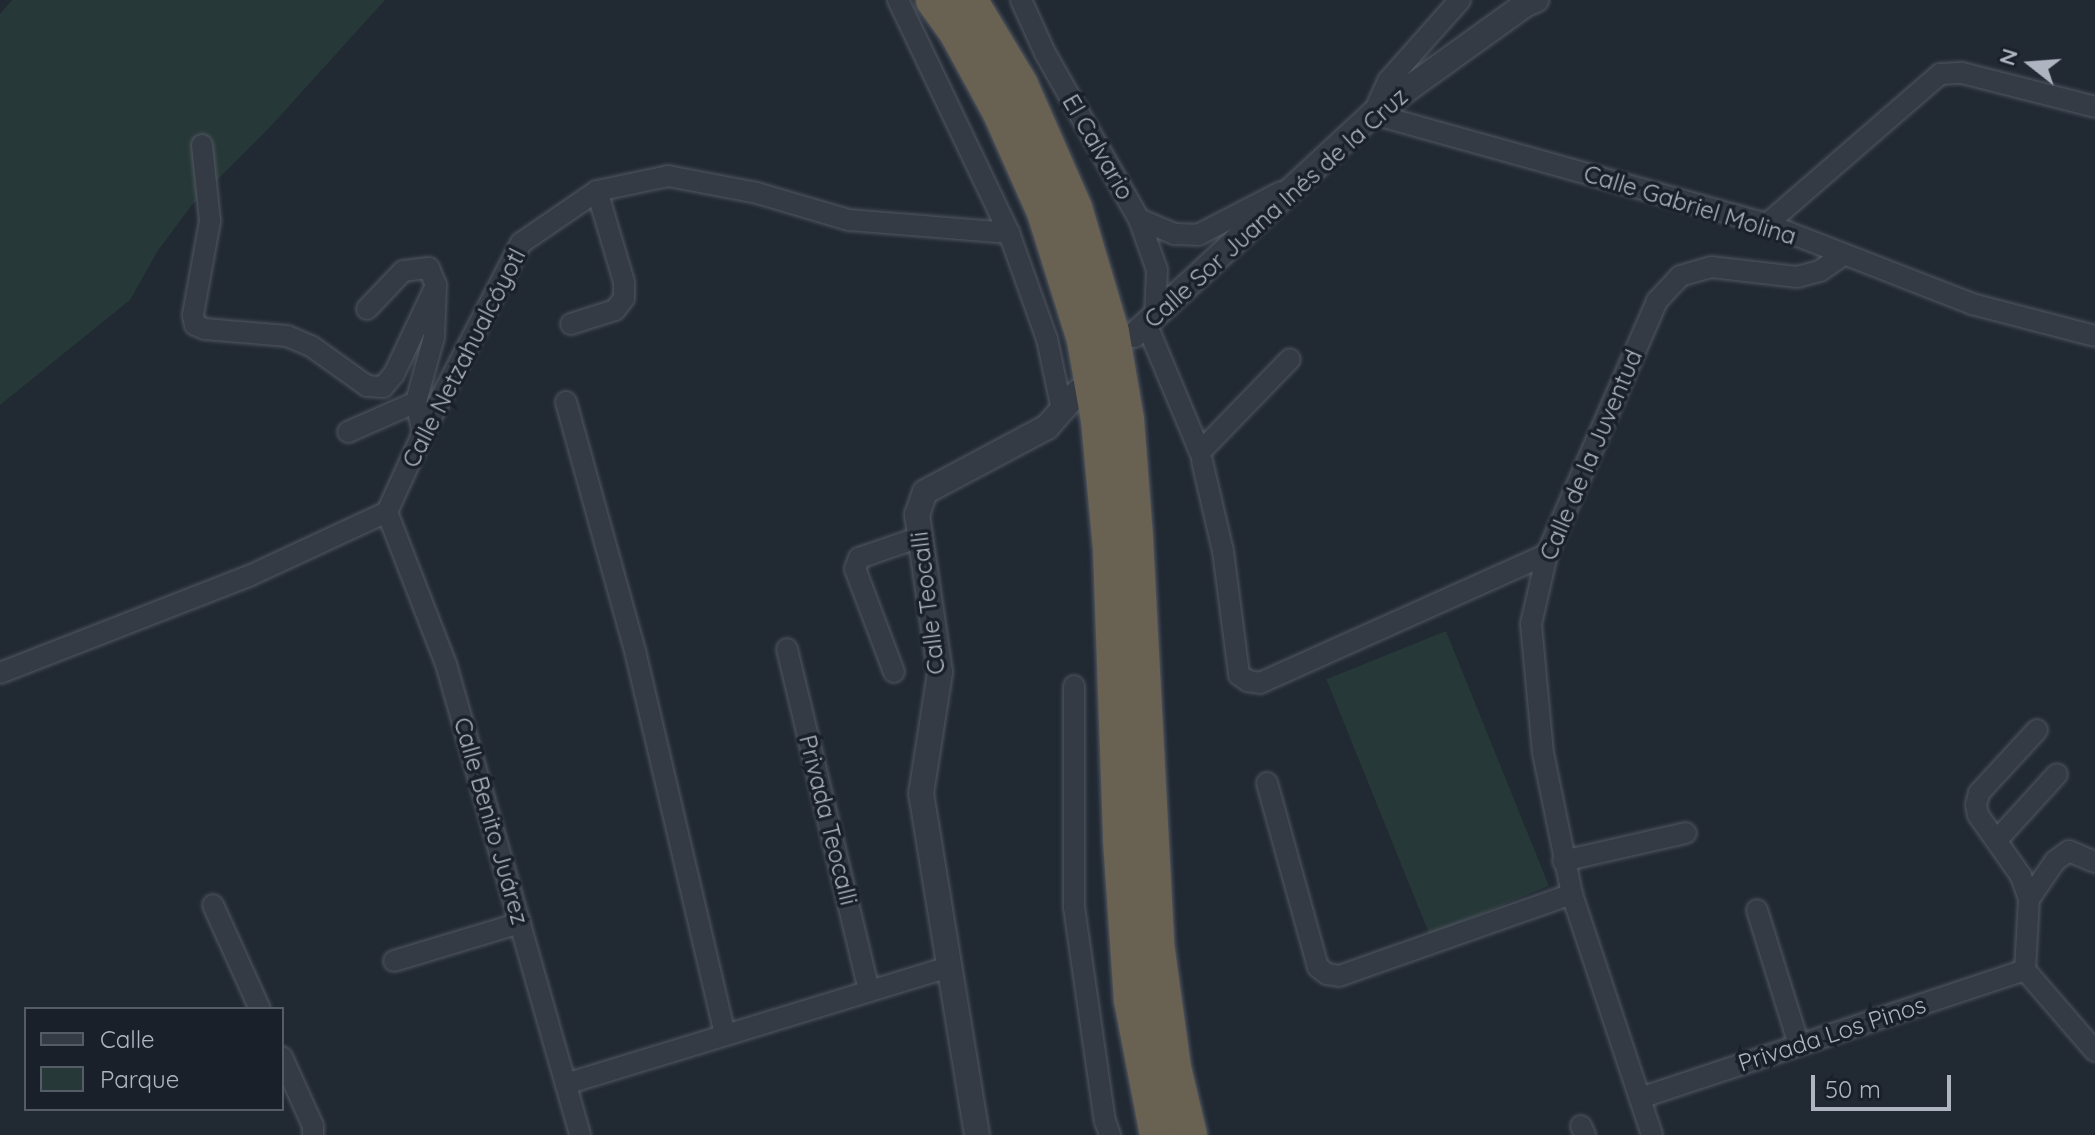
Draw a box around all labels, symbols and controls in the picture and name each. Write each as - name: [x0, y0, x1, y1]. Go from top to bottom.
- north arrow: [1991, 24, 2071, 104]
- text: N: [1992, 45, 2024, 69]
- street label: Calle Sor Juana Inés de la Cruz: [1138, 82, 1414, 334]
- street label: El Calvario: [1056, 89, 1140, 205]
- street label: Calle Gabriel Molina: [1580, 159, 1800, 251]
- street label: Calle Netzahualcóyotl: [396, 244, 532, 472]
- street label: Calle de la Juventud: [1534, 345, 1648, 565]
- street label: Calle Teocalli: [905, 530, 951, 676]
- street label: Calle Benito Juárez: [448, 714, 534, 928]
- street label: Privada Teocalli: [793, 732, 863, 908]
- street label: Privada Los Pinos: [1735, 990, 1929, 1078]
- legend: [24, 1007, 284, 1111]
- text: Calle: [100, 1024, 155, 1054]
- scale bar: [1815, 1059, 1955, 1109]
- text: Parque: [100, 1064, 179, 1094]
- text: 50 m: [1825, 1074, 1881, 1104]

